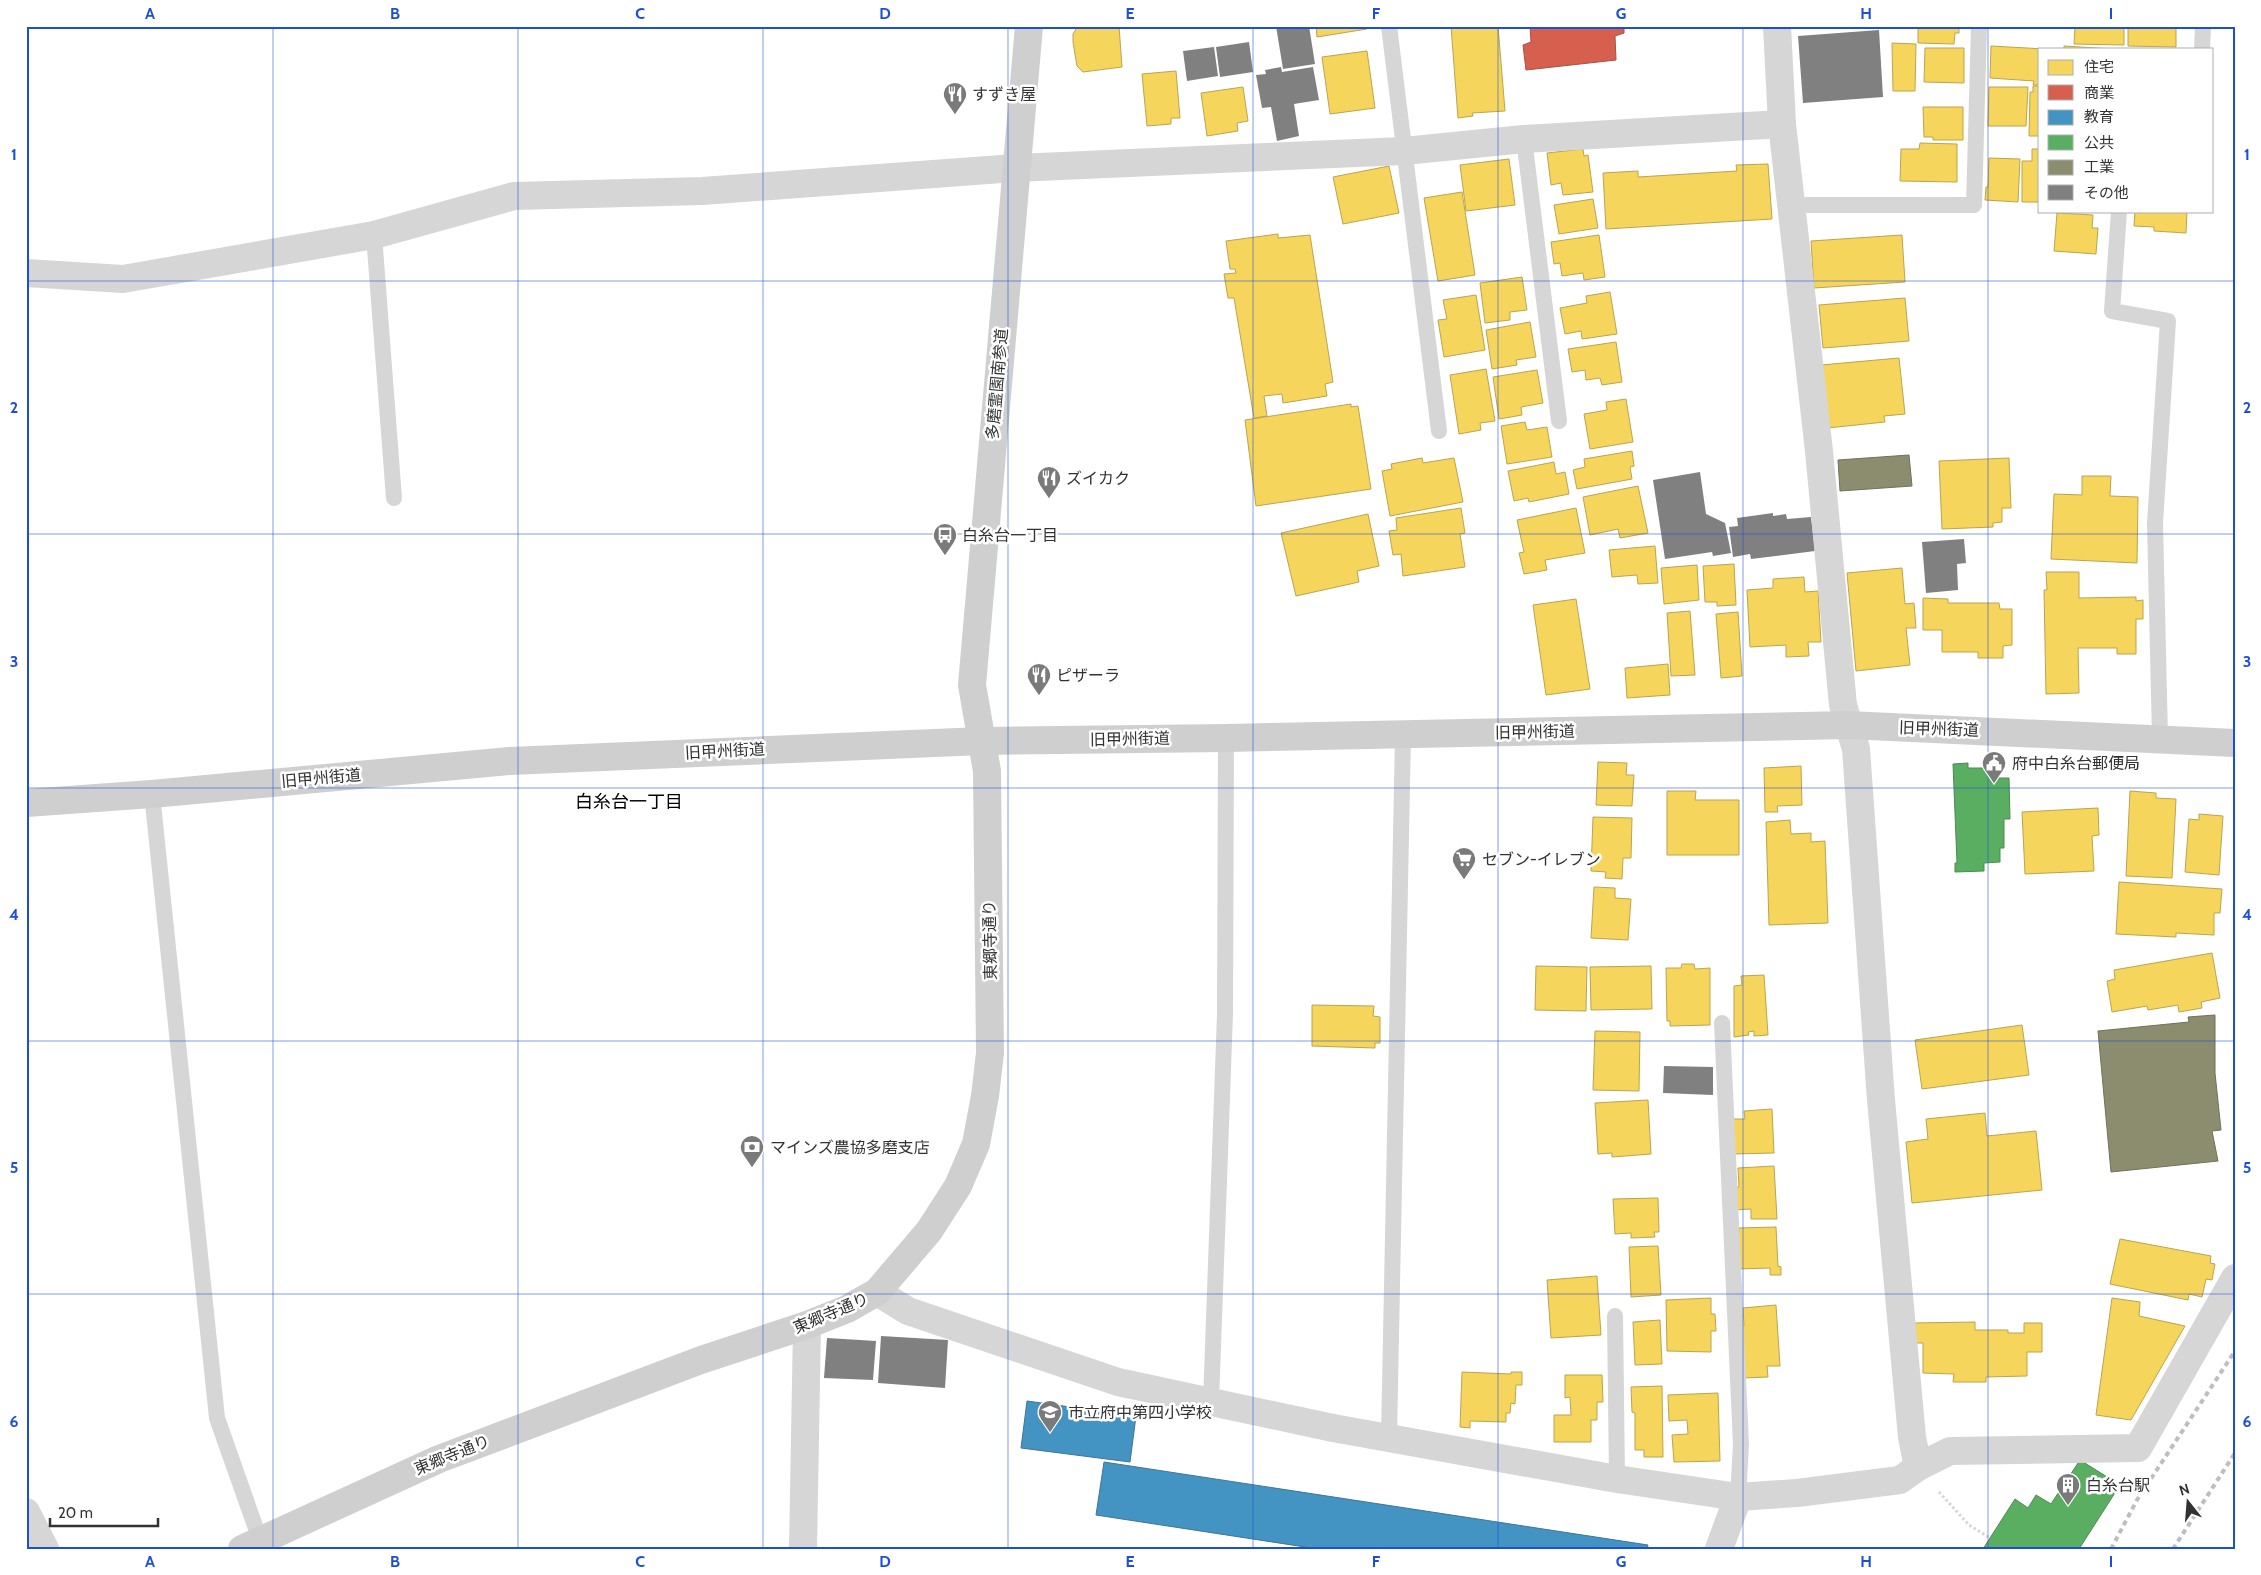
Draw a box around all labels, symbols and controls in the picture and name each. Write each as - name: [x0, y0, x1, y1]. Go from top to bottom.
- text: A: [145, 4, 155, 23]
- text: B: [390, 4, 400, 23]
- text: C: [635, 4, 645, 23]
- text: D: [879, 4, 891, 23]
- text: E: [1125, 4, 1135, 23]
- text: F: [1372, 4, 1381, 23]
- text: G: [1616, 4, 1626, 23]
- text: H: [1860, 4, 1872, 23]
- text: I: [2109, 4, 2113, 23]
- legend: [2038, 48, 2214, 212]
- text: 住宅: [2084, 58, 2114, 76]
- restaurant icon: すずき屋: [942, 81, 968, 115]
- text: 商業: [2084, 84, 2114, 102]
- place label: すずき屋: [972, 85, 1036, 104]
- text: 教育: [2084, 108, 2114, 126]
- text: 公共: [2084, 134, 2114, 152]
- text: 1: [11, 145, 17, 164]
- text: 1: [2244, 145, 2250, 164]
- text: 工業: [2084, 158, 2114, 176]
- text: その他: [2084, 184, 2129, 202]
- street label: 多磨霊園南参道: [983, 327, 1011, 441]
- text: 2: [10, 398, 18, 417]
- text: 2: [2243, 398, 2251, 417]
- restaurant icon: ズイカク: [1036, 465, 1062, 499]
- place label: ズイカク: [1066, 469, 1130, 488]
- bus stop icon: 白糸台一丁目: [932, 522, 958, 556]
- place label: 白糸台一丁目: [962, 526, 1058, 545]
- text: 3: [10, 652, 18, 671]
- text: 3: [2243, 652, 2251, 671]
- restaurant icon: ピザーラ: [1026, 662, 1052, 696]
- place label: ピザーラ: [1056, 666, 1120, 685]
- street label: 旧甲州街道: [1899, 718, 1979, 740]
- street label: 旧甲州街道: [1495, 722, 1575, 742]
- street label: 旧甲州街道: [1090, 729, 1170, 749]
- street label: 旧甲州街道: [685, 739, 765, 763]
- public building icon: 府中白糸台郵便局: [1981, 750, 2007, 784]
- place label: 府中白糸台郵便局: [2012, 754, 2140, 773]
- street label: 旧甲州街道: [280, 765, 362, 791]
- district label: 白糸台一丁目: [575, 791, 683, 813]
- supermarket icon: セブン-イレブン: [1451, 846, 1477, 880]
- place label: セブン-イレブン: [1482, 850, 1601, 869]
- street label: 東郷寺通り: [980, 900, 1000, 980]
- text: 4: [9, 905, 19, 924]
- text: 4: [2242, 905, 2252, 924]
- bank icon: マインズ農協多磨支店: [739, 1134, 765, 1168]
- place label: マインズ農協多磨支店: [770, 1138, 930, 1157]
- text: 5: [10, 1158, 18, 1177]
- text: 5: [2243, 1158, 2251, 1177]
- street label: 東郷寺通り: [790, 1289, 872, 1337]
- school or university icon: 市立府中第四小学校: [1037, 1399, 1063, 1433]
- place label: 市立府中第四小学校: [1068, 1403, 1212, 1422]
- text: 6: [10, 1412, 19, 1431]
- text: 6: [2243, 1412, 2252, 1431]
- street label: 東郷寺通り: [411, 1431, 493, 1479]
- building icon: 白糸台駅: [2055, 1472, 2081, 1506]
- place label: 白糸台駅: [2086, 1476, 2150, 1495]
- north arrow: [2164, 1478, 2214, 1528]
- text: N: [2177, 1480, 2192, 1500]
- scale bar: [50, 1495, 158, 1527]
- text: 20 m: [58, 1504, 93, 1522]
- text: A: [145, 1552, 155, 1571]
- text: B: [390, 1552, 400, 1571]
- text: C: [635, 1552, 645, 1571]
- text: D: [879, 1552, 891, 1571]
- text: E: [1125, 1552, 1135, 1571]
- text: F: [1372, 1552, 1381, 1571]
- text: G: [1616, 1552, 1626, 1571]
- text: H: [1860, 1552, 1872, 1571]
- text: I: [2109, 1552, 2113, 1571]

